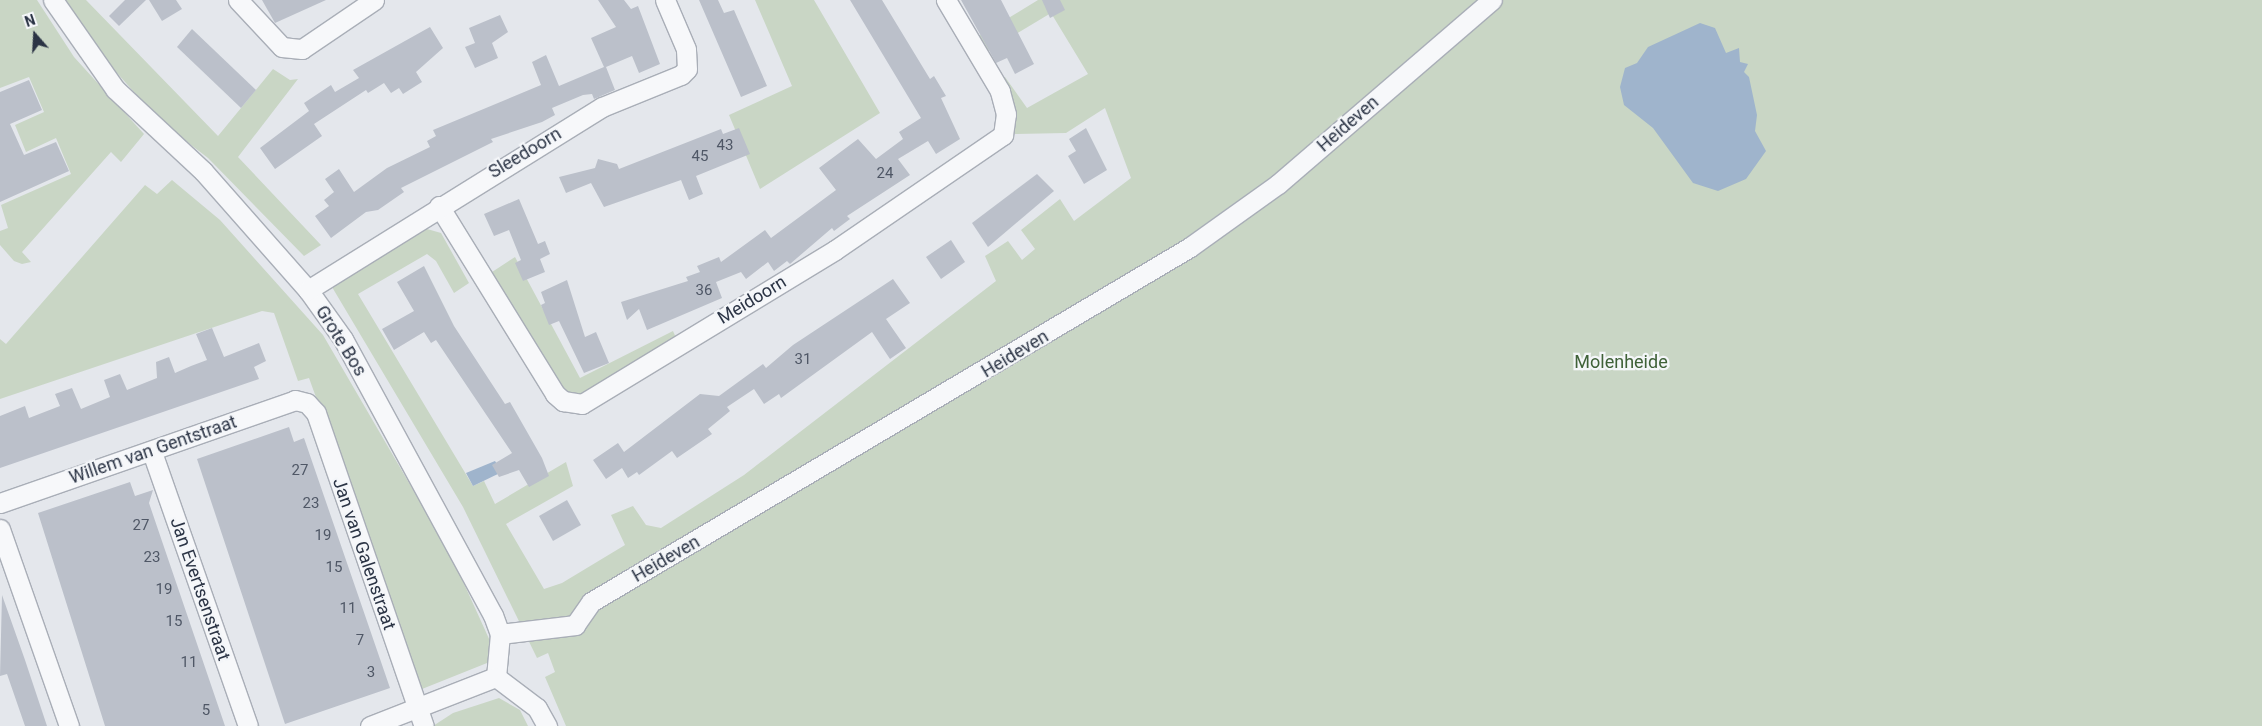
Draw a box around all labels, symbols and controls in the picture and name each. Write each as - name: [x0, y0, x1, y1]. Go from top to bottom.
- north arrow: [10, 10, 60, 60]
- text: N: [23, 12, 37, 30]
- street label: Heideven: [1313, 91, 1383, 157]
- street label: Sleedoorn: [485, 123, 565, 183]
- house number: 43: [717, 137, 733, 155]
- house number: 45: [692, 148, 708, 166]
- house number: 24: [877, 165, 893, 183]
- street label: Meidoorn: [714, 271, 790, 329]
- house number: 36: [696, 282, 712, 300]
- street label: Grote Bos: [311, 302, 371, 380]
- street label: Heideven: [978, 326, 1052, 382]
- house number: 31: [795, 351, 811, 369]
- park label: Molenheide: [1574, 351, 1668, 373]
- street label: Willem van Gentstraat: [66, 411, 240, 489]
- house number: 27: [292, 462, 308, 480]
- street label: Jan van Galenstraat: [328, 475, 400, 633]
- house number: 23: [303, 495, 319, 513]
- street label: Jan Evertsenstraat: [165, 515, 235, 663]
- house number: 27: [133, 517, 149, 535]
- house number: 19: [315, 527, 331, 545]
- street label: Heideven: [628, 531, 704, 587]
- house number: 23: [144, 549, 160, 567]
- house number: 15: [326, 559, 342, 577]
- house number: 19: [156, 581, 172, 599]
- house number: 11: [340, 600, 356, 618]
- house number: 15: [166, 613, 182, 631]
- house number: 7: [356, 632, 364, 650]
- house number: 11: [181, 654, 197, 672]
- house number: 3: [367, 664, 375, 682]
- house number: 5: [202, 702, 210, 720]

